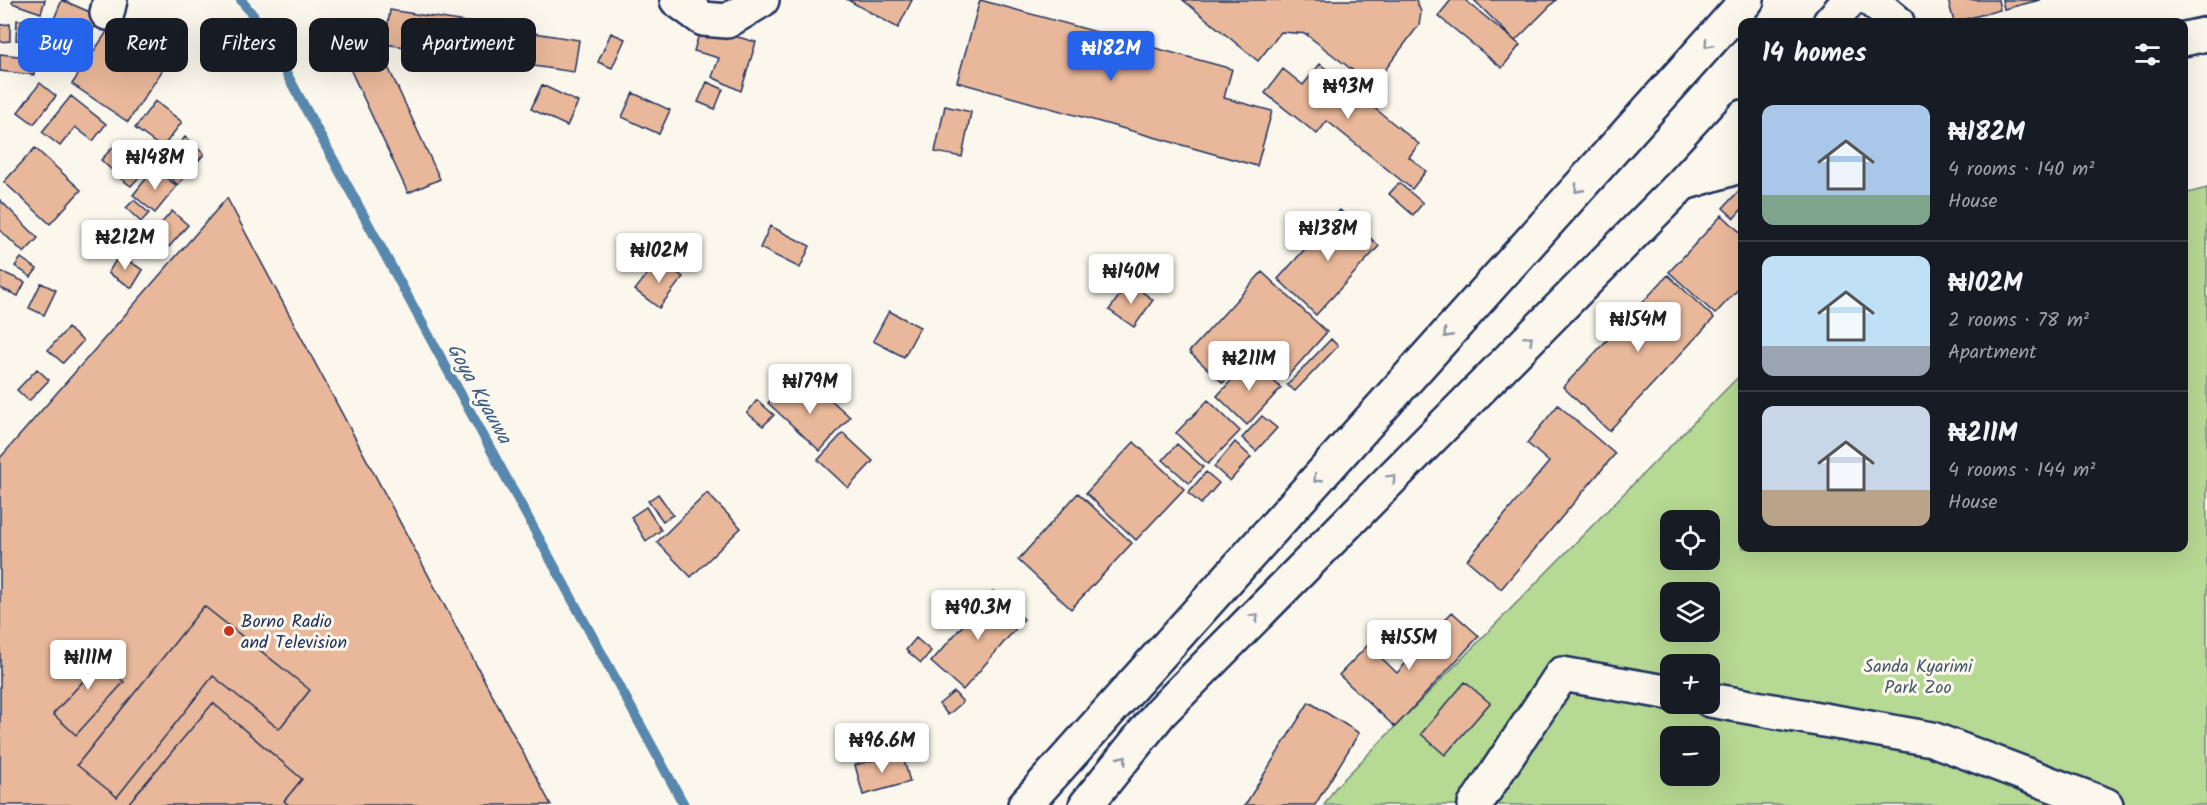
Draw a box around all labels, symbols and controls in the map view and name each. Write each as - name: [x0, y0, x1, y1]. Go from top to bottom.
- chip: Buy: [18, 18, 93, 72]
- chip: Rent: [105, 18, 188, 72]
- chip: Filters: [200, 18, 297, 72]
- chip: New: [309, 18, 389, 72]
- chip: Apartment: [401, 18, 536, 72]
- pin: ₦182M: [1069, 31, 1153, 82]
- text: 14 homes: [1762, 33, 1867, 75]
- text: ₦182M: [1081, 34, 1141, 66]
- one-way arrow: [1704, 37, 1715, 48]
- icon: filters: [2131, 38, 2164, 71]
- pin: ₦93M: [1312, 69, 1384, 120]
- text: ₦93M: [1323, 72, 1373, 104]
- text: ₦182M: [1948, 112, 2025, 154]
- icon: home: [1810, 129, 1882, 201]
- pin: ₦148M: [113, 140, 197, 191]
- text: ₦148M: [126, 143, 184, 175]
- text: 4 rooms · 140 m²: [1948, 154, 2094, 186]
- one-way arrow: [1574, 182, 1585, 193]
- text: House: [1948, 186, 1998, 218]
- pin: ₦138M: [1286, 211, 1370, 262]
- text: ₦138M: [1299, 214, 1357, 246]
- pin: ₦212M: [83, 220, 167, 271]
- text: ₦212M: [96, 223, 154, 255]
- pin: ₦102M: [617, 233, 701, 284]
- text: ₦102M: [630, 236, 688, 268]
- pin: ₦140M: [1089, 254, 1173, 305]
- text: ₦140M: [1103, 257, 1159, 289]
- text: ₦102M: [1948, 263, 2023, 305]
- icon: home: [1810, 280, 1882, 352]
- pin: ₦154M: [1596, 302, 1680, 353]
- text: ₦154M: [1610, 305, 1666, 337]
- text: 2 rooms · 78 m²: [1948, 305, 2089, 337]
- one-way arrow: [1443, 327, 1454, 338]
- one-way arrow: [1522, 336, 1533, 346]
- text: Apartment: [1948, 337, 2037, 369]
- water label: Goya Kyauwa: [437, 338, 520, 452]
- pin: ₦211M: [1207, 341, 1291, 392]
- text: ₦211M: [1222, 344, 1276, 376]
- pin: ₦179M: [768, 364, 852, 415]
- text: ₦179M: [782, 367, 838, 399]
- text: ₦211M: [1948, 413, 2017, 455]
- icon: home: [1810, 430, 1882, 502]
- text: 4 rooms · 144 m²: [1948, 455, 2095, 487]
- one-way arrow: [1313, 472, 1324, 483]
- one-way arrow: [1385, 474, 1396, 484]
- text: House: [1948, 487, 1998, 519]
- map controls: [1660, 510, 1720, 786]
- button: locate: [1660, 510, 1720, 570]
- button: layers: [1660, 582, 1720, 642]
- pin: ₦90.3M: [929, 590, 1027, 641]
- text: ₦90.3M: [945, 593, 1011, 625]
- place label: Borno Radio and Television: [241, 608, 347, 658]
- one-way arrow: [1248, 613, 1259, 624]
- pin: ₦155M: [1367, 620, 1451, 671]
- text: ₦155M: [1381, 623, 1437, 655]
- marker: Borno Radio and Television: [222, 624, 236, 638]
- pin: ₦111M: [46, 640, 130, 691]
- text: ₦111M: [64, 643, 112, 675]
- park label: Sanda Kyarimi Park Zoo: [1864, 653, 1973, 703]
- button: +: [1660, 654, 1720, 714]
- pin: ₦96.6M: [833, 723, 931, 774]
- text: ₦96.6M: [849, 726, 915, 758]
- button: −: [1660, 726, 1720, 786]
- one-way arrow: [1115, 755, 1126, 766]

